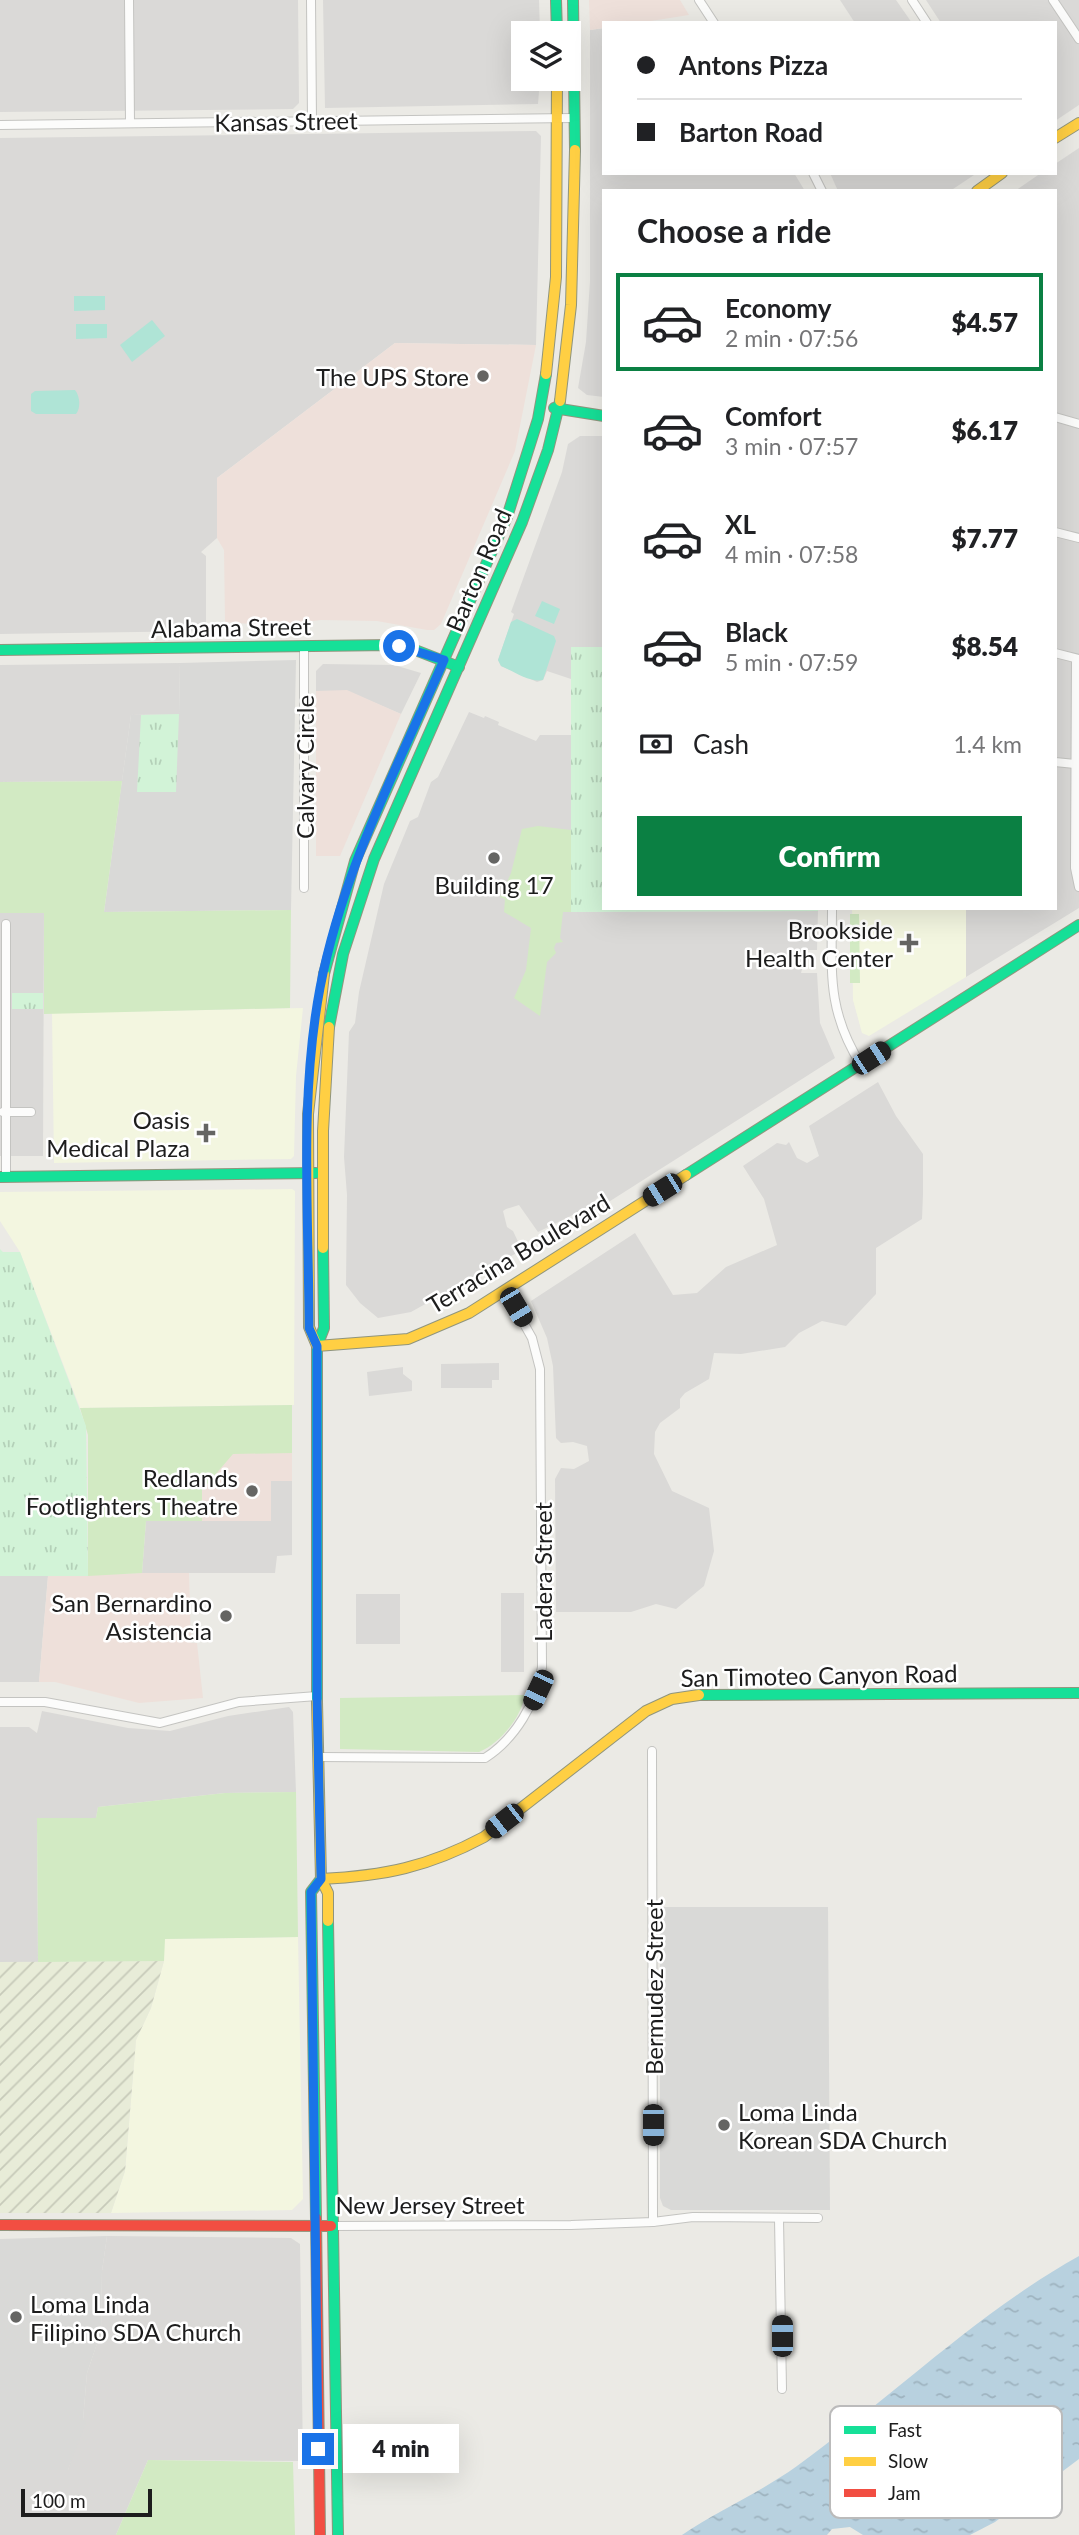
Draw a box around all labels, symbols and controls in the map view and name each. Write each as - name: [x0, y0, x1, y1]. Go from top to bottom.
- map controls: [511, 21, 581, 91]
- button: layers: [511, 21, 581, 91]
- text: Antons Pizza: [679, 49, 828, 81]
- street label: Kansas Street: [214, 105, 358, 137]
- text: Barton Road: [679, 116, 823, 148]
- text: Choose a ride: [637, 211, 831, 250]
- icon: car: [641, 291, 704, 354]
- text: Economy: [725, 292, 831, 324]
- text: $4.57: [951, 306, 1018, 338]
- text: 2 min · 07:56: [725, 324, 858, 352]
- place label: The UPS Store: [316, 362, 469, 391]
- marker: The UPS Store: [475, 368, 491, 384]
- icon: car: [641, 399, 704, 462]
- text: Comfort: [725, 400, 822, 432]
- text: $6.17: [951, 414, 1018, 446]
- text: 3 min · 07:57: [725, 432, 858, 460]
- street label: Barton Road: [439, 504, 517, 636]
- icon: car: [641, 507, 704, 570]
- text: XL: [725, 508, 756, 540]
- text: $7.77: [951, 522, 1018, 554]
- text: 4 min · 07:58: [725, 540, 858, 568]
- street label: Alabama Street: [151, 611, 312, 643]
- icon: car: [641, 615, 704, 678]
- text: Black: [725, 616, 788, 648]
- route start: [383, 630, 415, 662]
- text: $8.54: [951, 630, 1018, 662]
- text: 5 min · 07:59: [725, 648, 858, 676]
- street label: Calvary Circle: [290, 695, 319, 839]
- icon: cash: [637, 725, 675, 763]
- text: Cash: [693, 728, 749, 760]
- text: 1.4 km: [953, 730, 1022, 758]
- button: Confirm: [637, 816, 1022, 896]
- marker: Building 17: [486, 850, 502, 866]
- place label: Building 17: [434, 870, 554, 899]
- place label: Brookside Health Center: [745, 915, 893, 972]
- marker: Brookside Health Center: [899, 933, 919, 953]
- car: [848, 1038, 895, 1078]
- place label: Oasis Medical Plaza: [46, 1105, 190, 1162]
- marker: Oasis Medical Plaza: [196, 1123, 216, 1143]
- car: [639, 1170, 686, 1210]
- street label: Terracina Boulevard: [421, 1187, 615, 1319]
- car: [497, 1284, 536, 1330]
- place label: Redlands Footlighters Theatre: [26, 1463, 238, 1520]
- marker: Redlands Footlighters Theatre: [244, 1483, 260, 1499]
- street label: Ladera Street: [528, 1502, 557, 1642]
- place label: San Bernardino Asistencia: [51, 1588, 212, 1645]
- marker: San Bernardino Asistencia: [218, 1608, 234, 1624]
- street label: San Timoteo Canyon Road: [680, 1658, 958, 1692]
- car: [520, 1667, 557, 1713]
- car: [481, 1800, 528, 1842]
- street label: Bermudez Street: [639, 1899, 668, 2075]
- place label: Loma Linda Korean SDA Church: [738, 2097, 947, 2154]
- car: [643, 2104, 664, 2146]
- marker: Loma Linda Korean SDA Church: [716, 2117, 732, 2133]
- street label: New Jersey Street: [335, 2190, 525, 2219]
- place label: Loma Linda Filipino SDA Church: [30, 2289, 241, 2346]
- marker: Loma Linda Filipino SDA Church: [8, 2309, 24, 2325]
- car: [772, 2315, 793, 2357]
- legend: [830, 2406, 1062, 2518]
- text: Fast: [888, 2418, 922, 2441]
- callout: 4 min: [342, 2424, 458, 2474]
- route end: [302, 2433, 334, 2465]
- text: 4 min: [372, 2434, 430, 2462]
- text: Slow: [888, 2449, 928, 2472]
- text: Jam: [888, 2481, 921, 2504]
- scale bar: [21, 2486, 152, 2518]
- text: 100 m: [32, 2489, 86, 2512]

